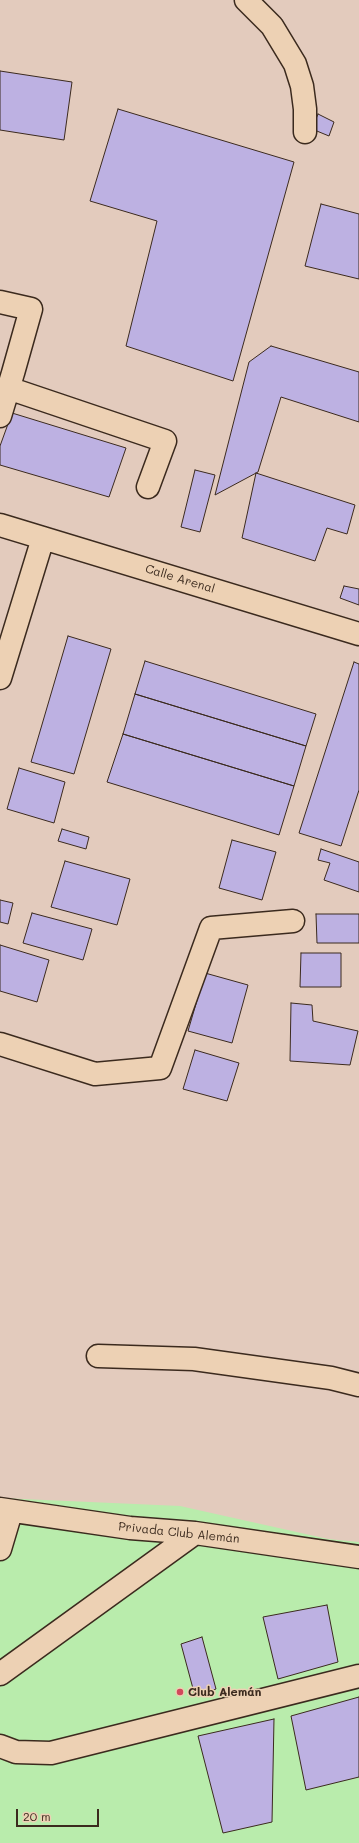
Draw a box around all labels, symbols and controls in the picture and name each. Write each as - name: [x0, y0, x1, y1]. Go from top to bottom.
- street label: Calle Arenal: [143, 562, 217, 596]
- street label: Privada Club Alemán: [118, 1519, 240, 1547]
- place label: Club Alemán: [188, 1685, 262, 1699]
- marker: Club Alemán: [175, 1687, 185, 1697]
- scale bar: [18, 1801, 101, 1827]
- text: 20 m: [23, 1808, 51, 1824]

